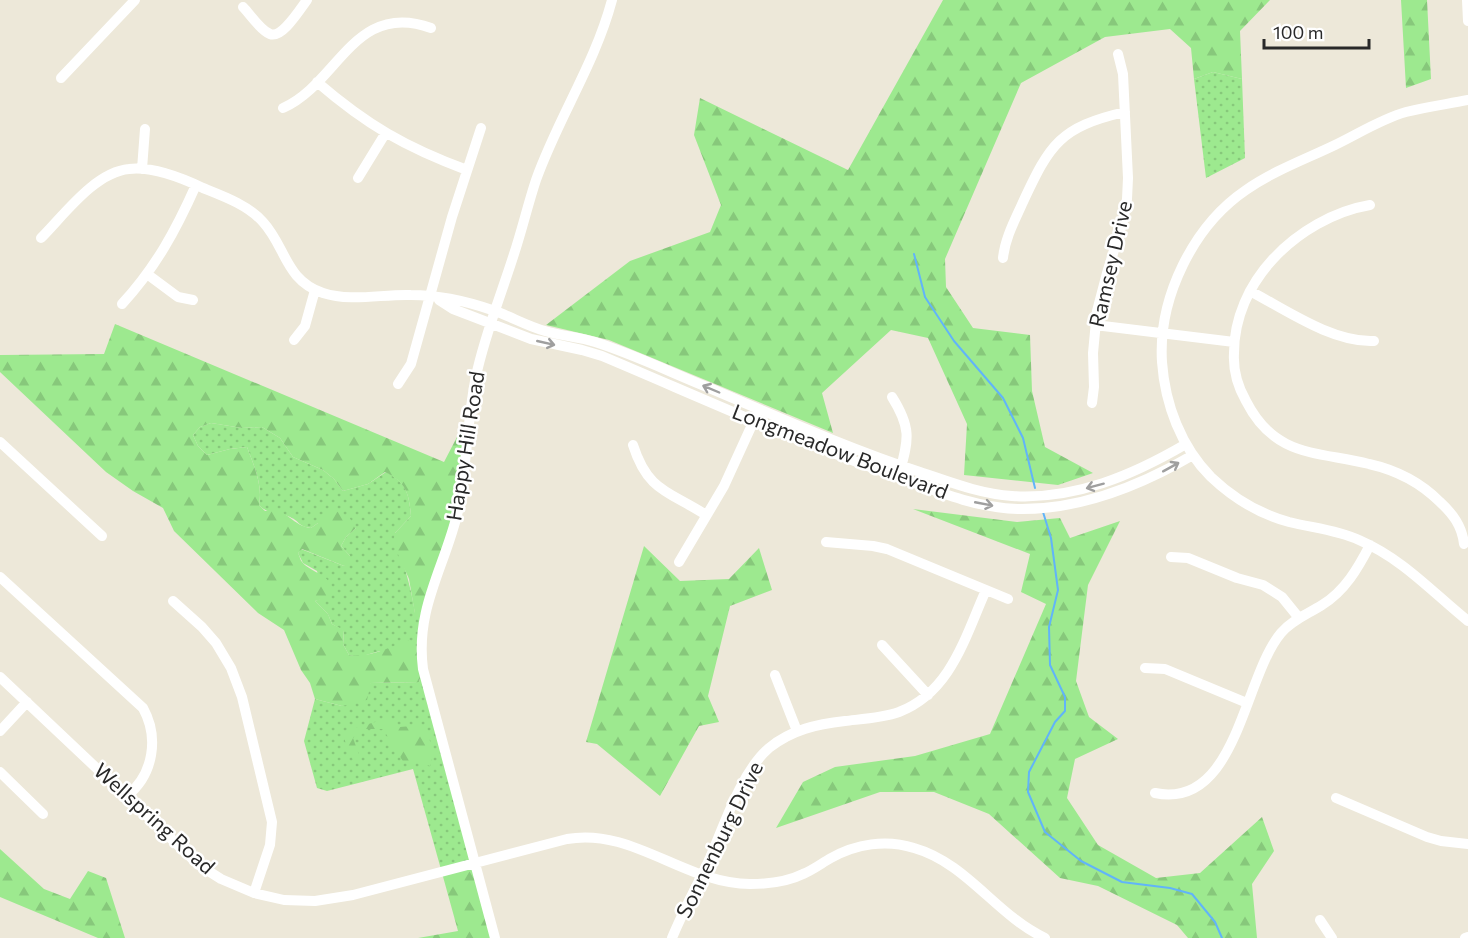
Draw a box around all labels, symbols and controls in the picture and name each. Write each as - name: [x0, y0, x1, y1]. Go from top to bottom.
- scale bar: [1264, 12, 1369, 50]
- text: 100 m: [1273, 21, 1323, 43]
- street label: Ramsey Drive: [1083, 198, 1136, 329]
- one-way arrow: [536, 337, 555, 349]
- street label: Happy Hill Road: [440, 369, 489, 522]
- one-way arrow: [702, 383, 720, 394]
- street label: Longmeadow Boulevard: [729, 398, 952, 503]
- one-way arrow: [1162, 461, 1180, 472]
- one-way arrow: [1086, 481, 1105, 492]
- one-way arrow: [974, 499, 993, 510]
- street label: Wellspring Road: [89, 757, 221, 879]
- street label: Sonnenburg Drive: [670, 757, 767, 922]

